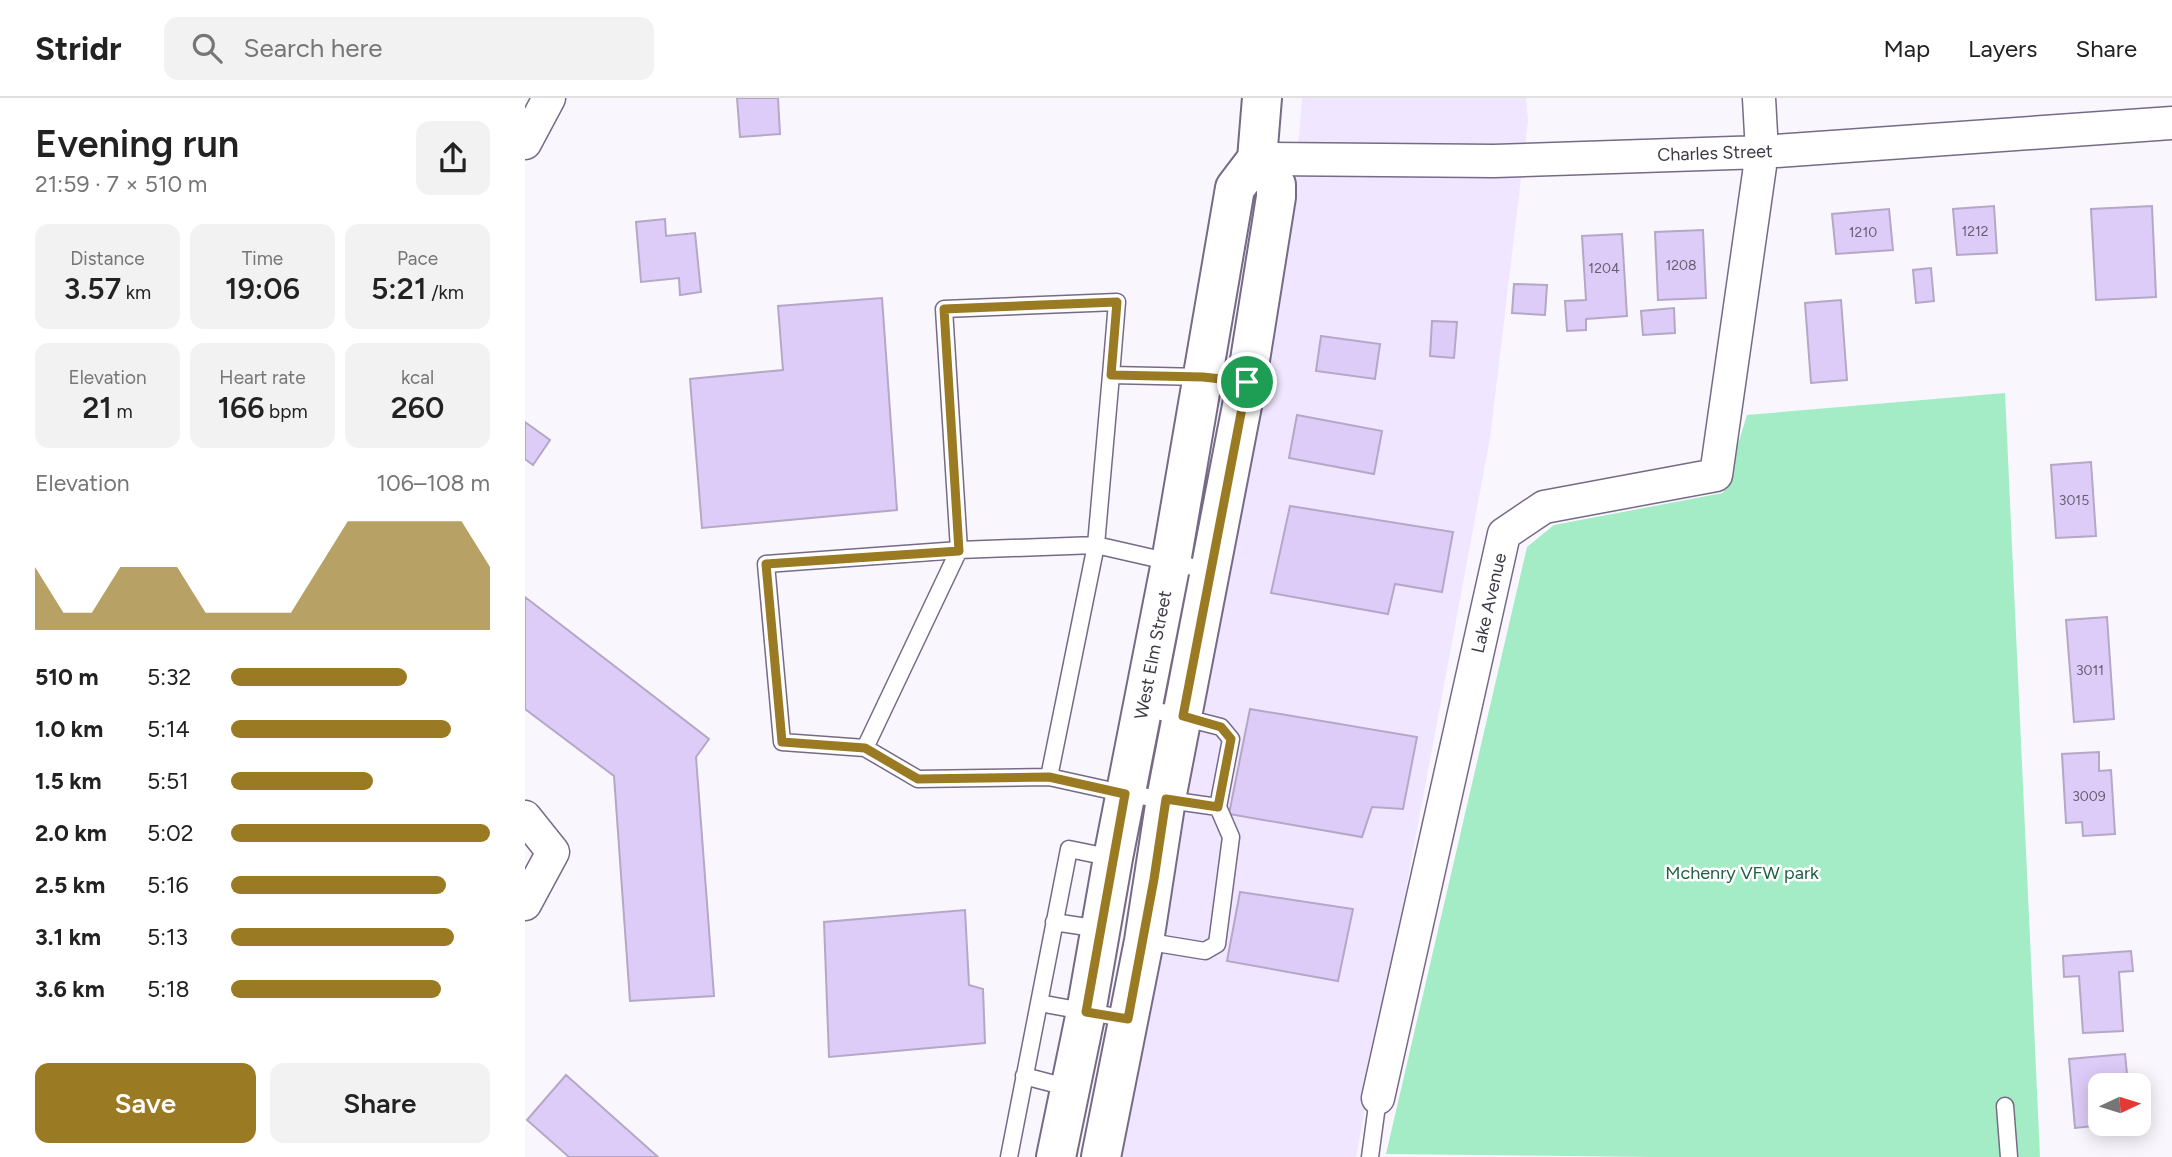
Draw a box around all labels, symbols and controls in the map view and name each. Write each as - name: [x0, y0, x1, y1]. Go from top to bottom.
- search box: [164, 17, 654, 80]
- text: Stridr: [35, 29, 122, 68]
- icon: search: [188, 29, 226, 67]
- text: Search here: [244, 32, 383, 64]
- text: Map: [1883, 34, 1930, 63]
- text: Layers: [1968, 34, 2037, 63]
- text: Share: [2075, 34, 2137, 63]
- text: Evening run: [35, 121, 239, 167]
- button: share: [416, 121, 490, 195]
- street label: Charles Street: [1657, 140, 1773, 166]
- text: 21:59 · 7 × 510 m: [35, 170, 207, 198]
- house number: 1212: [1961, 223, 1989, 240]
- house number: 1210: [1849, 224, 1877, 241]
- text: Distance: [70, 247, 145, 270]
- text: Time: [242, 247, 283, 270]
- text: Pace: [397, 247, 438, 270]
- house number: 1208: [1665, 257, 1697, 274]
- house number: 1204: [1588, 260, 1620, 277]
- text: 3.57: [64, 270, 121, 307]
- text: 19:06: [225, 270, 300, 307]
- text: 5:21: [371, 270, 427, 307]
- text: km: [121, 281, 151, 304]
- text: /km: [427, 281, 464, 304]
- pin: [1217, 352, 1277, 412]
- icon: arrive: [1228, 363, 1266, 401]
- text: Elevation: [68, 366, 147, 389]
- text: Heart rate: [219, 366, 306, 389]
- text: kcal: [401, 366, 434, 389]
- text: 21: [82, 389, 112, 426]
- text: 166: [217, 389, 264, 426]
- text: 260: [391, 389, 444, 426]
- text: m: [112, 400, 133, 423]
- text: bpm: [264, 400, 308, 423]
- text: Elevation: [35, 469, 130, 497]
- text: 106–108 m: [376, 469, 490, 497]
- house number: 3015: [2059, 492, 2089, 509]
- street label: Lake Avenue: [1467, 551, 1511, 655]
- street label: West Elm Street: [1130, 589, 1176, 721]
- house number: 3011: [2076, 662, 2104, 679]
- text: 510 m: [35, 663, 99, 691]
- text: 5:32: [147, 663, 191, 691]
- text: 1.0 km: [35, 715, 103, 743]
- text: 5:14: [147, 715, 190, 743]
- text: 1.5 km: [35, 767, 102, 795]
- text: 5:51: [147, 767, 189, 795]
- house number: 3009: [2072, 788, 2106, 805]
- text: 2.0 km: [35, 819, 107, 847]
- text: 5:02: [147, 819, 194, 847]
- park label: Mchenry VFW park: [1665, 862, 1819, 884]
- text: 2.5 km: [35, 871, 105, 899]
- text: 5:16: [147, 871, 189, 899]
- text: 3.1 km: [35, 923, 101, 951]
- text: 5:13: [147, 923, 188, 951]
- text: 3.6 km: [35, 975, 105, 1003]
- text: 5:18: [147, 975, 190, 1003]
- button: Save: [35, 1063, 256, 1143]
- button: Share: [270, 1063, 490, 1143]
- north arrow: [2088, 1073, 2151, 1136]
- map controls: [2088, 1073, 2151, 1136]

